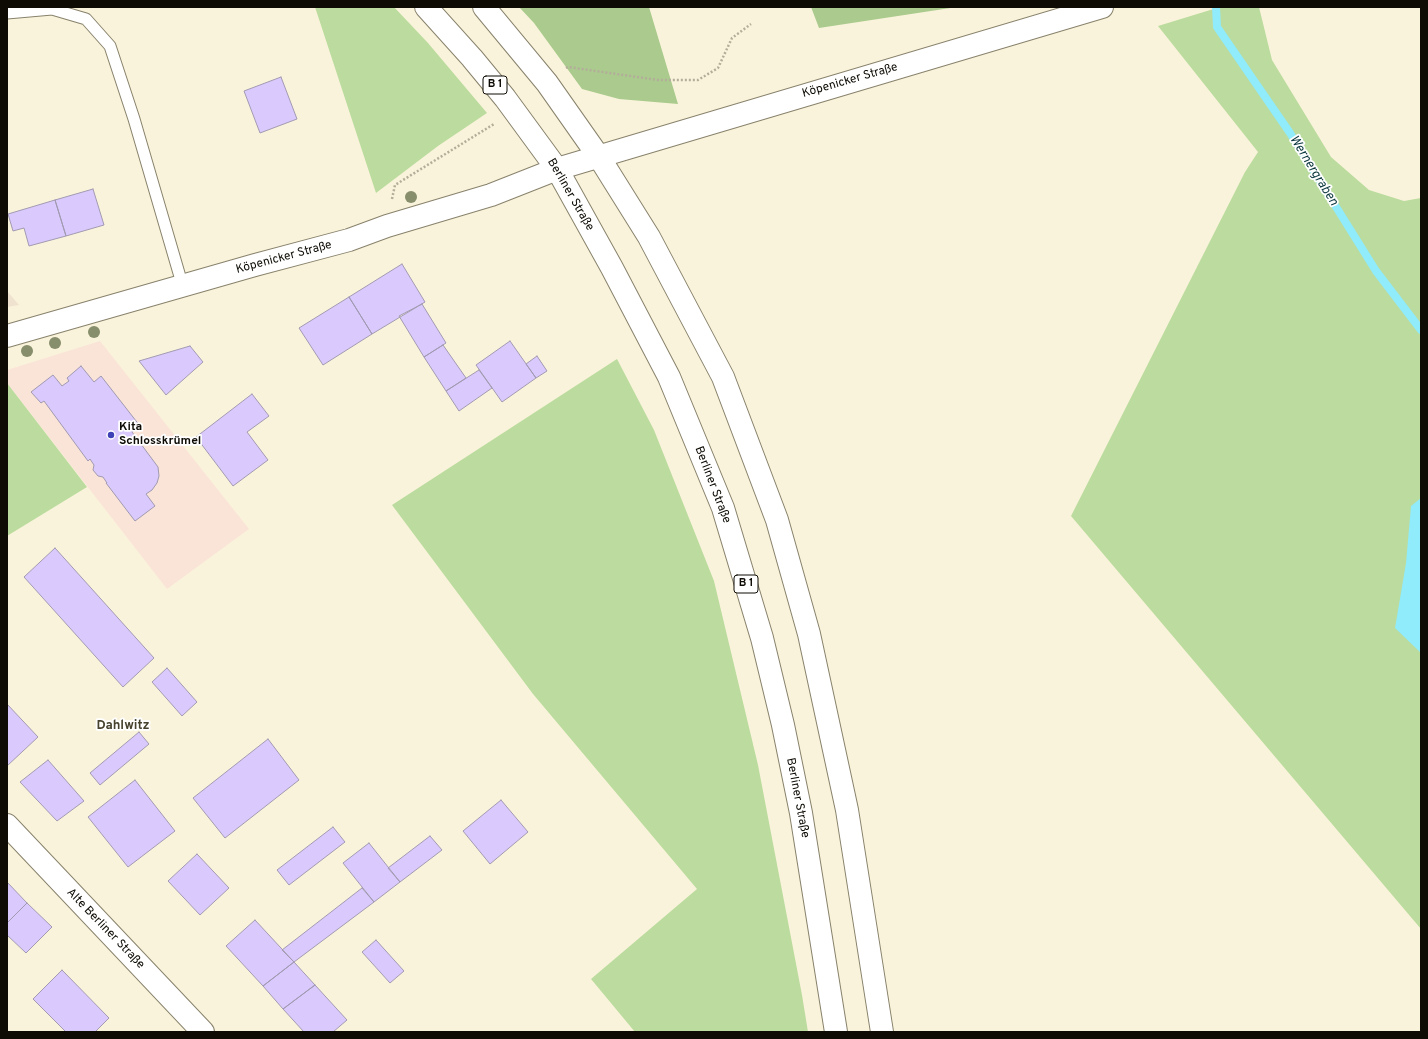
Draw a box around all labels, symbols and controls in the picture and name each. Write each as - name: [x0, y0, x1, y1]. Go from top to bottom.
- street label: Köpenicker Straße: [801, 60, 899, 102]
- road number: B 1: [483, 76, 507, 94]
- water label: Wernergraben: [1285, 133, 1341, 209]
- street label: Berliner Straße: [543, 156, 597, 234]
- street label: Köpenicker Straße: [234, 238, 334, 278]
- place label: Kita Schlosskrümel: [119, 421, 201, 449]
- marker: Kita Schlosskrümel: [106, 430, 116, 440]
- street label: Berliner Straße: [691, 444, 733, 526]
- road number: B 1: [734, 575, 758, 593]
- district label: Dahlwitz: [96, 718, 150, 734]
- street label: Berliner Straße: [782, 757, 812, 839]
- street label: Alte Berliner Straße: [63, 886, 147, 972]

